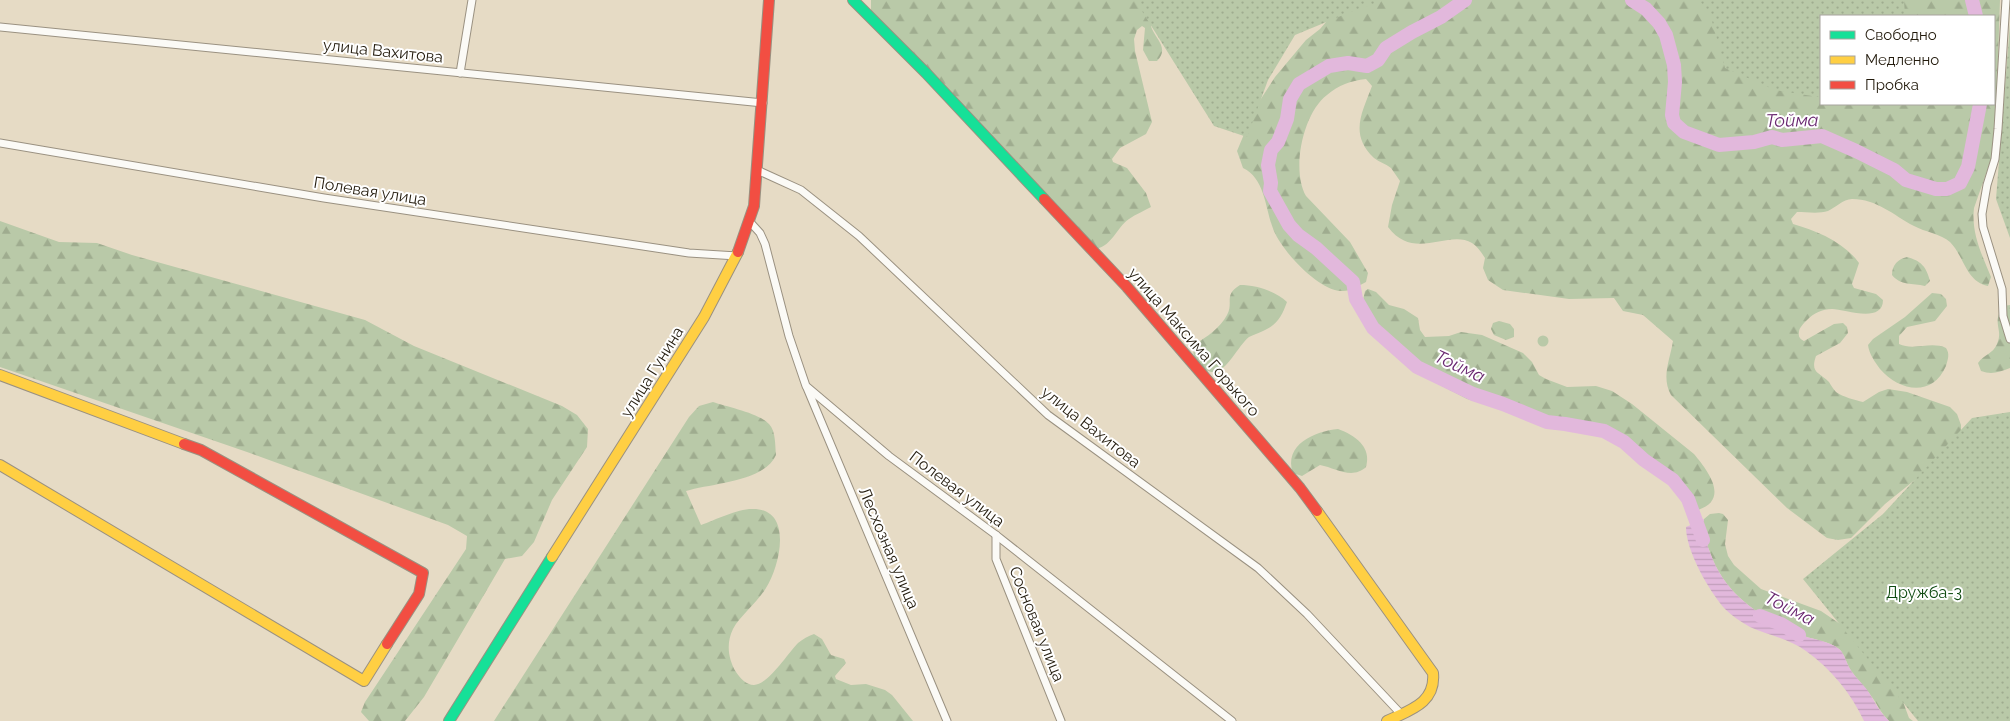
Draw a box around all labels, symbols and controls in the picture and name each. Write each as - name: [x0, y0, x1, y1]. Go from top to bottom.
- legend: [1820, 15, 1995, 105]
- text: Свободно: [1865, 26, 1937, 44]
- street label: улица Вахитова: [322, 35, 444, 67]
- text: Медленно: [1865, 51, 1939, 69]
- text: Пробка: [1865, 76, 1919, 94]
- water label: Тойма: [1765, 109, 1819, 131]
- street label: Полевая улица: [312, 173, 428, 209]
- street label: улица Максима Горького: [1124, 264, 1264, 420]
- street label: улица Гунина: [617, 323, 687, 421]
- water label: Тойма: [1432, 345, 1489, 387]
- street label: улица Вахитова: [1038, 382, 1144, 472]
- street label: Полевая улица: [906, 447, 1008, 531]
- street label: Лесхозная улица: [855, 484, 923, 612]
- street label: Сосновая улица: [1005, 564, 1069, 684]
- park label: Дружба-3: [1886, 583, 1962, 602]
- water label: Тойма: [1762, 587, 1819, 629]

